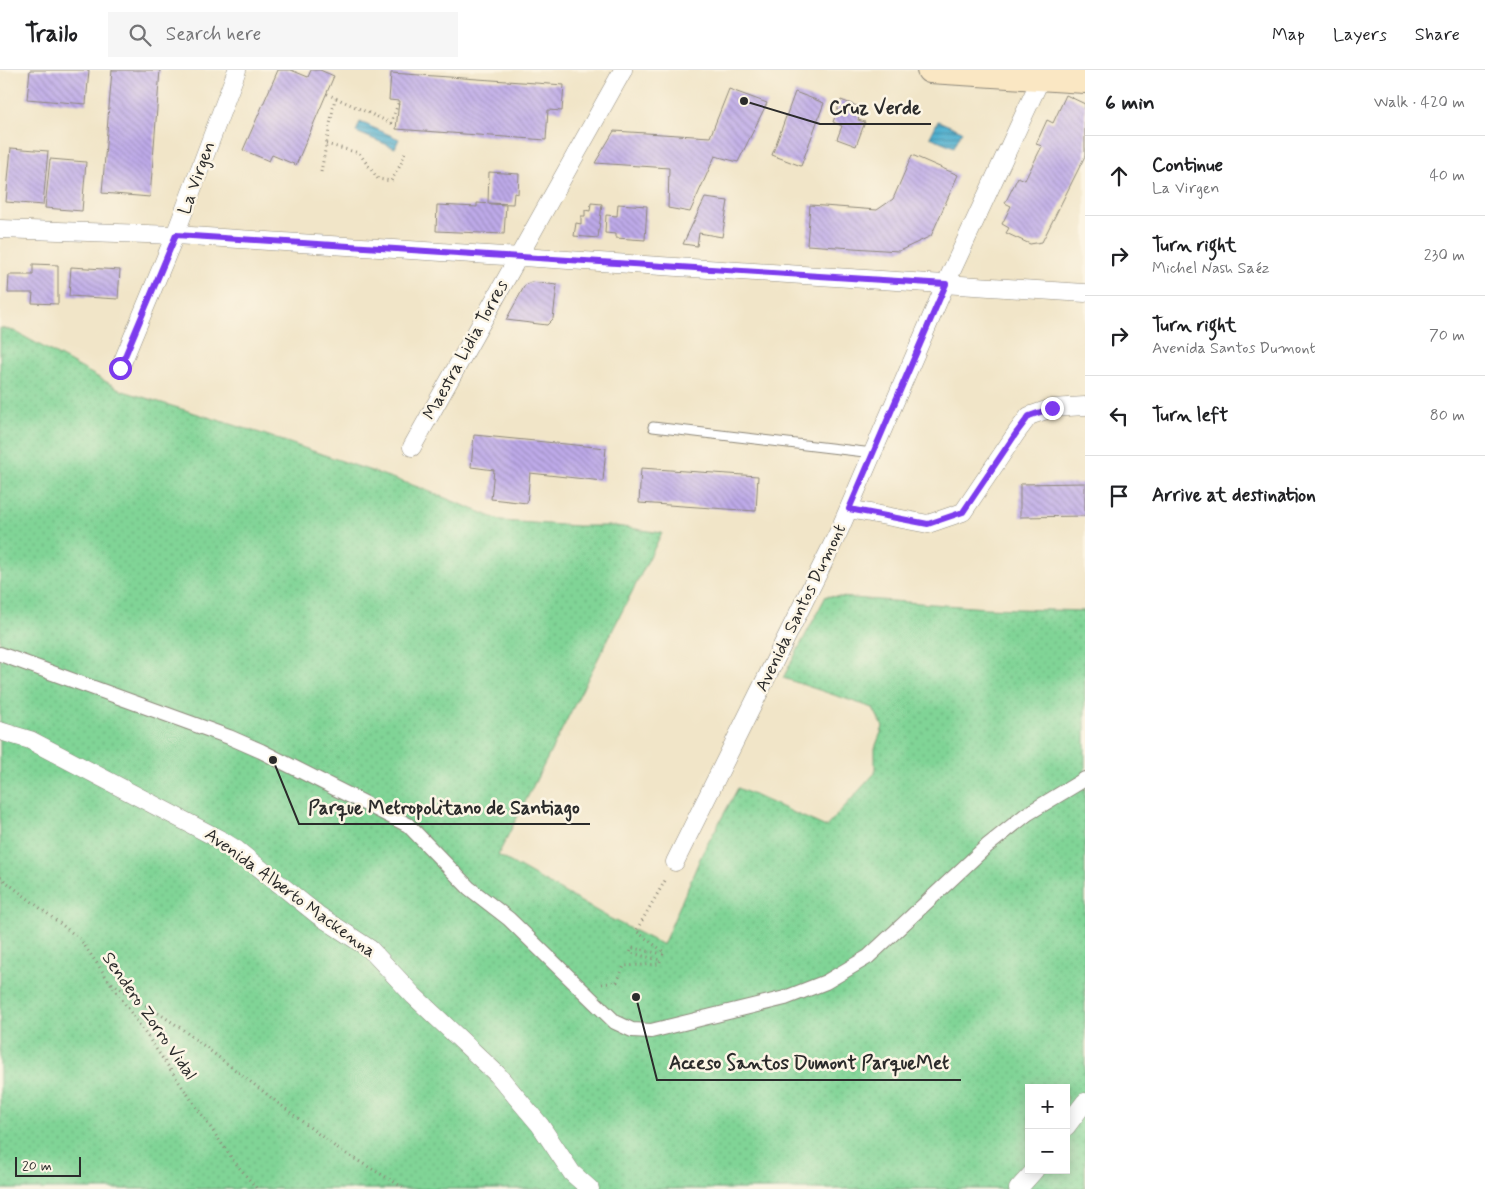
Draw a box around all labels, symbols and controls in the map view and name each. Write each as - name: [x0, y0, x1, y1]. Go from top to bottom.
- search box: [108, 12, 458, 57]
- text: Trailo: [25, 19, 78, 50]
- icon: search: [126, 21, 154, 49]
- text: Search here: [166, 22, 261, 47]
- text: Map: [1272, 23, 1305, 47]
- text: Layers: [1333, 23, 1387, 47]
- text: Share: [1415, 23, 1460, 47]
- text: 6 min: [1105, 89, 1155, 117]
- callout: Cruz Verde: [820, 90, 931, 124]
- text: Walk · 420 m: [1374, 92, 1465, 113]
- text: Cruz Verde: [829, 96, 921, 121]
- street label: La Virgen: [173, 138, 221, 218]
- text: Continue: [1152, 153, 1223, 178]
- icon: ahead: [1105, 162, 1133, 190]
- text: 40 m: [1429, 165, 1465, 186]
- text: La Virgen: [1152, 178, 1220, 199]
- text: Turn right: [1152, 233, 1236, 258]
- icon: right: [1105, 242, 1133, 270]
- text: 230 m: [1424, 245, 1465, 266]
- text: Michel Nash Saéz: [1152, 258, 1270, 279]
- street label: Maestra Lidia Torres: [418, 276, 514, 424]
- text: Turn right: [1152, 313, 1236, 338]
- icon: right: [1105, 322, 1133, 350]
- text: 70 m: [1429, 325, 1465, 346]
- text: Avenida Santos Dumont: [1152, 338, 1315, 359]
- route start: [109, 357, 132, 380]
- route end: [1041, 397, 1064, 420]
- icon: left: [1105, 402, 1133, 430]
- text: Turn left: [1152, 403, 1228, 428]
- text: 80 m: [1430, 405, 1465, 426]
- icon: arrive: [1105, 482, 1133, 510]
- text: Arrive at destination: [1152, 483, 1316, 508]
- street label: Avenida Santos Dumont: [750, 520, 852, 696]
- callout: Parque Metropolitano de Santiago: [299, 790, 590, 824]
- text: Parque Metropolitano de Santiago: [308, 796, 580, 822]
- street label: Avenida Alberto Mackenna: [200, 823, 380, 963]
- street label: Sendero Zorro Vidal: [96, 947, 202, 1085]
- callout: Acceso Santos Dumont ParqueMet: [657, 1046, 961, 1080]
- text: Acceso Santos Dumont ParqueMet: [669, 1051, 949, 1077]
- map controls: [1025, 1084, 1070, 1174]
- button: +: [1025, 1084, 1070, 1129]
- button: −: [1025, 1129, 1070, 1174]
- scale bar: [15, 1154, 81, 1177]
- text: 20 m: [22, 1157, 52, 1175]

